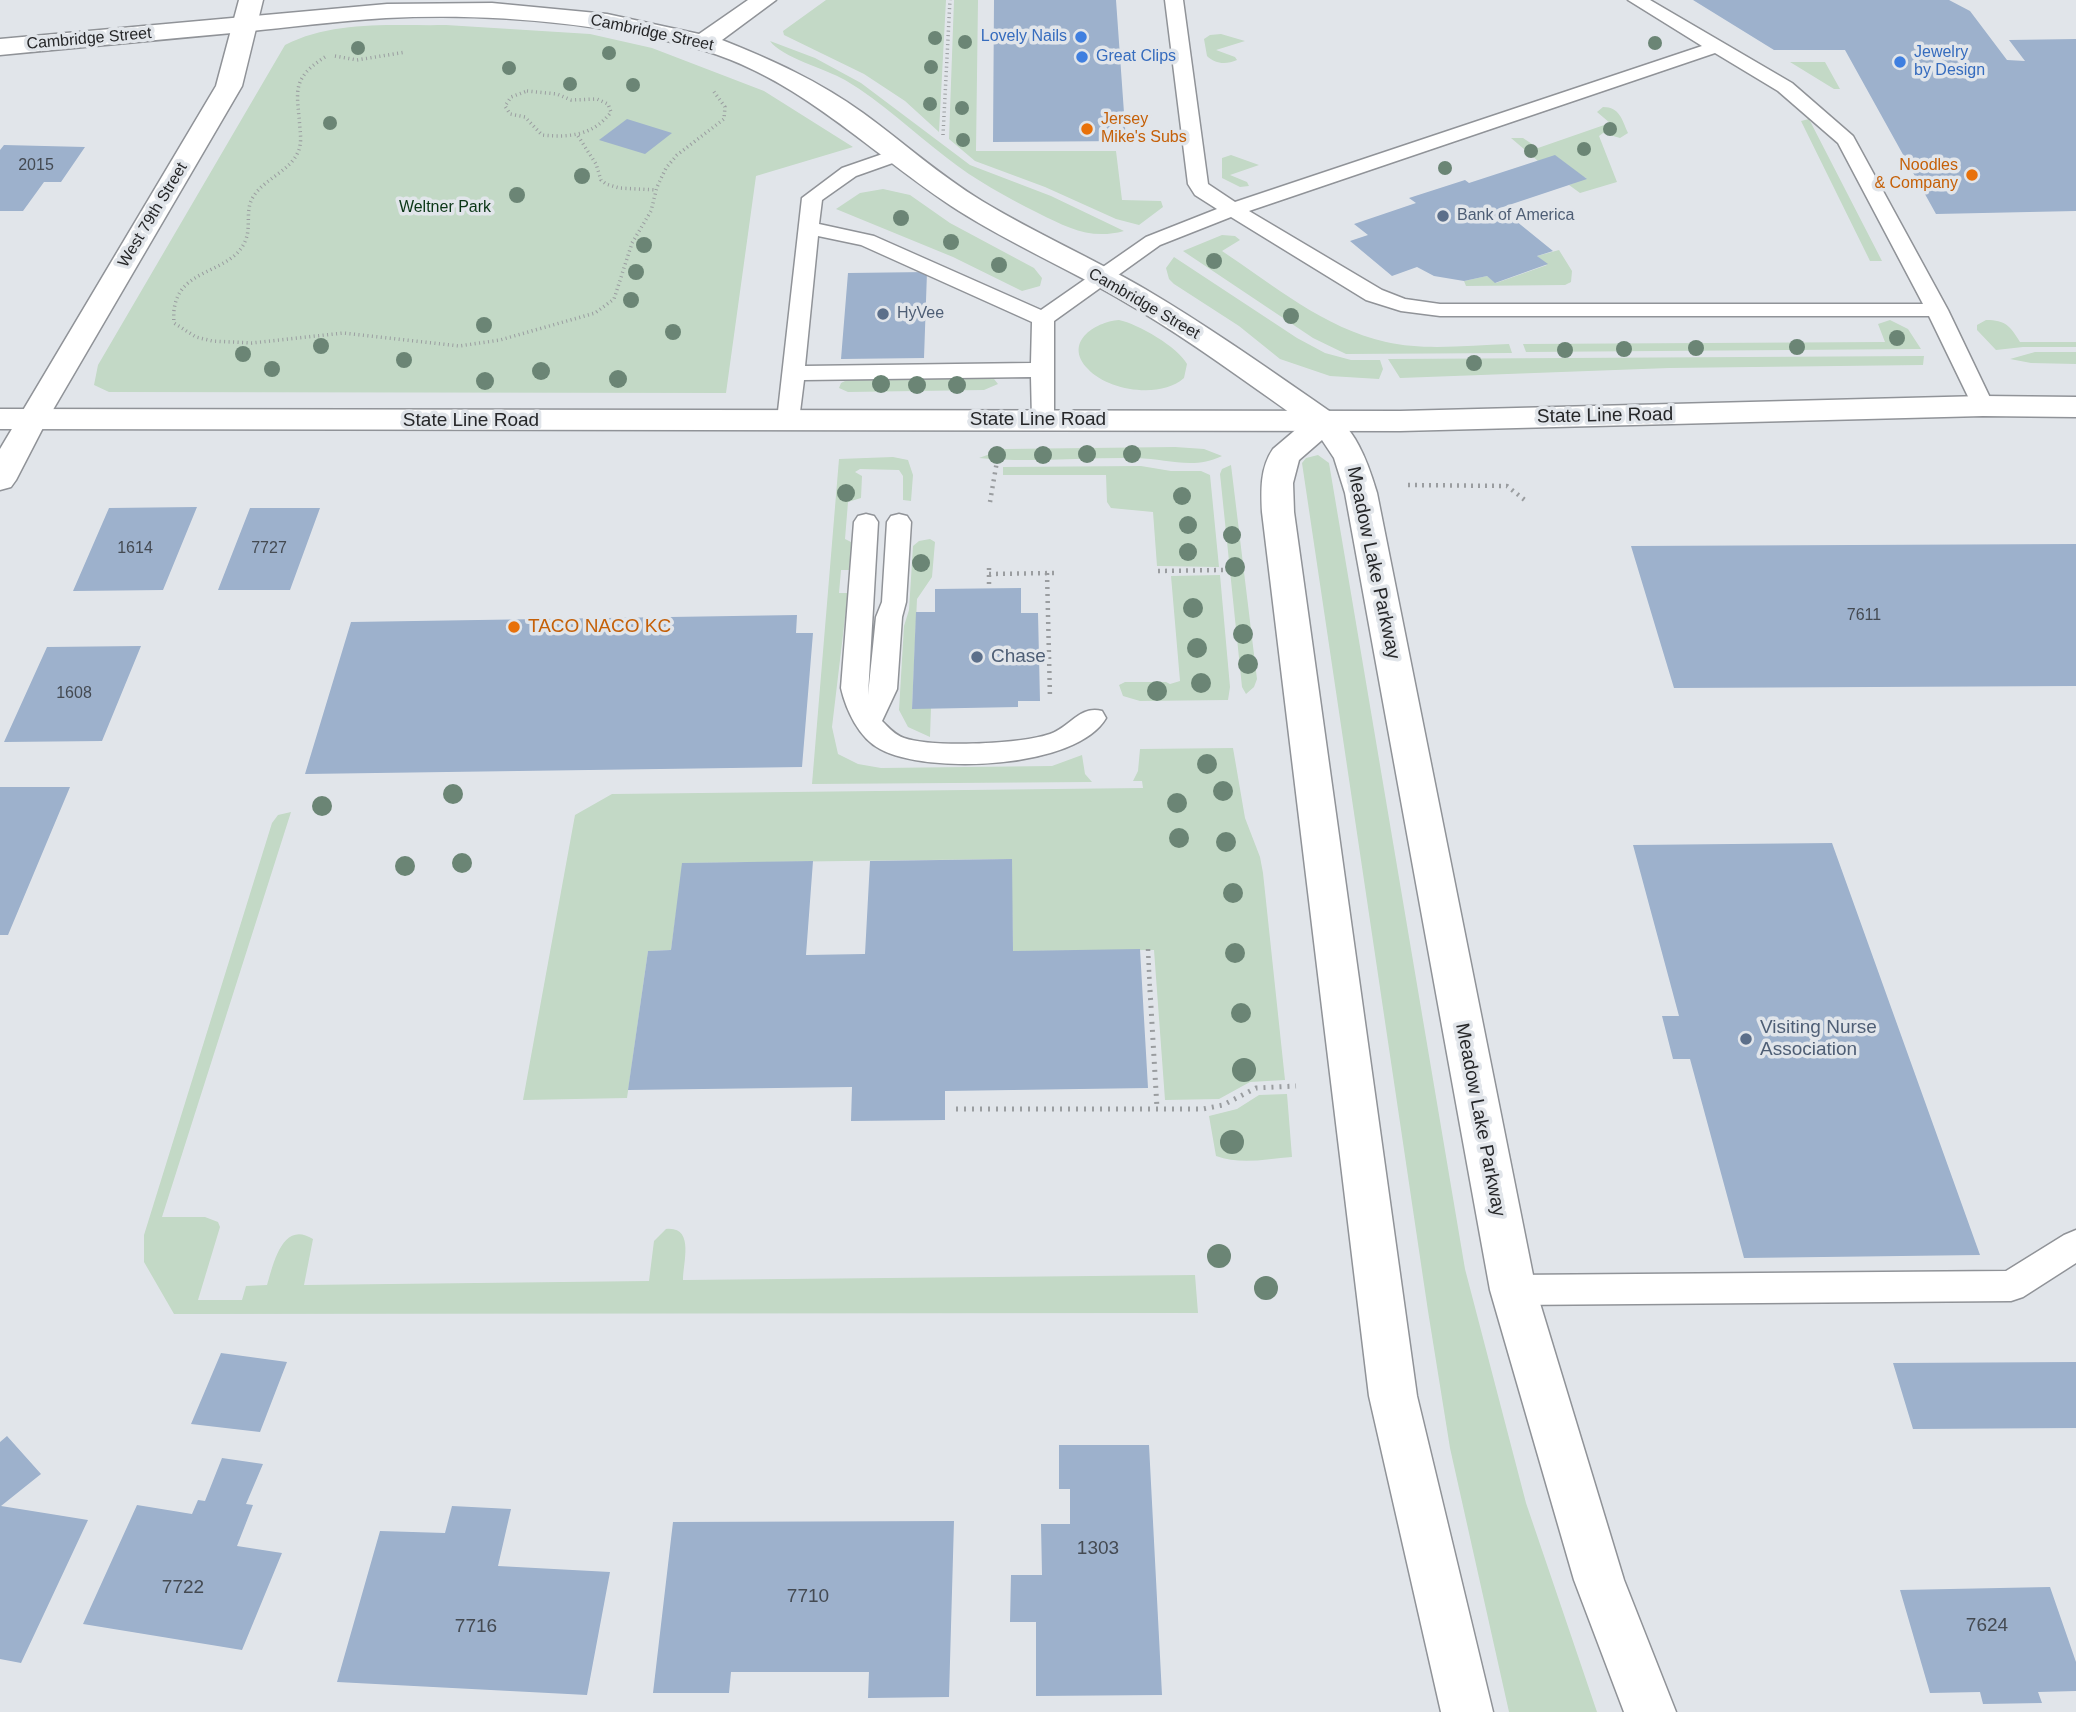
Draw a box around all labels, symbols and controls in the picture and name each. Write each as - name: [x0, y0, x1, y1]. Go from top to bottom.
- street label: Cambridge Street: [589, 11, 715, 55]
- street label: Cambridge Street: [26, 24, 152, 54]
- place label: Lovely Nails: [981, 27, 1067, 47]
- marker: Lovely Nails: [1073, 29, 1089, 45]
- place label: Jewelry by Design: [1914, 43, 1985, 81]
- place label: Great Clips: [1096, 47, 1176, 67]
- marker: Great Clips: [1074, 49, 1090, 65]
- marker: Jewelry by Design: [1892, 54, 1908, 70]
- place label: Jersey Mike's Subs: [1101, 110, 1187, 148]
- marker: Jersey Mike's Subs: [1079, 121, 1095, 137]
- house number: 2015: [18, 156, 54, 176]
- place label: Noodles & Company: [1874, 156, 1958, 194]
- street label: West 79th Street: [114, 159, 192, 271]
- marker: Noodles & Company: [1964, 167, 1980, 183]
- park label: Weltner Park: [399, 198, 491, 218]
- place label: Bank of America: [1457, 206, 1574, 226]
- marker: Bank of America: [1435, 208, 1451, 224]
- street label: Cambridge Street: [1085, 264, 1203, 344]
- place label: HyVee: [897, 304, 944, 324]
- marker: HyVee: [875, 306, 891, 322]
- street label: State Line Road: [1537, 403, 1673, 429]
- street label: State Line Road: [970, 409, 1106, 431]
- street label: State Line Road: [403, 410, 539, 432]
- street label: Meadow Lake Parkway: [1341, 465, 1405, 661]
- house number: 1614: [117, 539, 153, 559]
- house number: 7727: [251, 539, 287, 559]
- house number: 7611: [1847, 606, 1881, 626]
- place label: TACO NACO KC: [528, 616, 671, 638]
- marker: TACO NACO KC: [506, 619, 522, 635]
- place label: Chase: [991, 646, 1046, 668]
- marker: Chase: [969, 649, 985, 665]
- house number: 1608: [56, 684, 92, 704]
- place label: Visiting Nurse Association: [1760, 1017, 1877, 1061]
- street label: Meadow Lake Parkway: [1450, 1021, 1510, 1219]
- marker: Visiting Nurse Association: [1738, 1031, 1754, 1047]
- house number: 1303: [1077, 1538, 1119, 1560]
- house number: 7722: [162, 1577, 204, 1599]
- house number: 7710: [787, 1586, 829, 1608]
- house number: 7624: [1966, 1615, 2008, 1637]
- house number: 7716: [455, 1616, 497, 1638]

